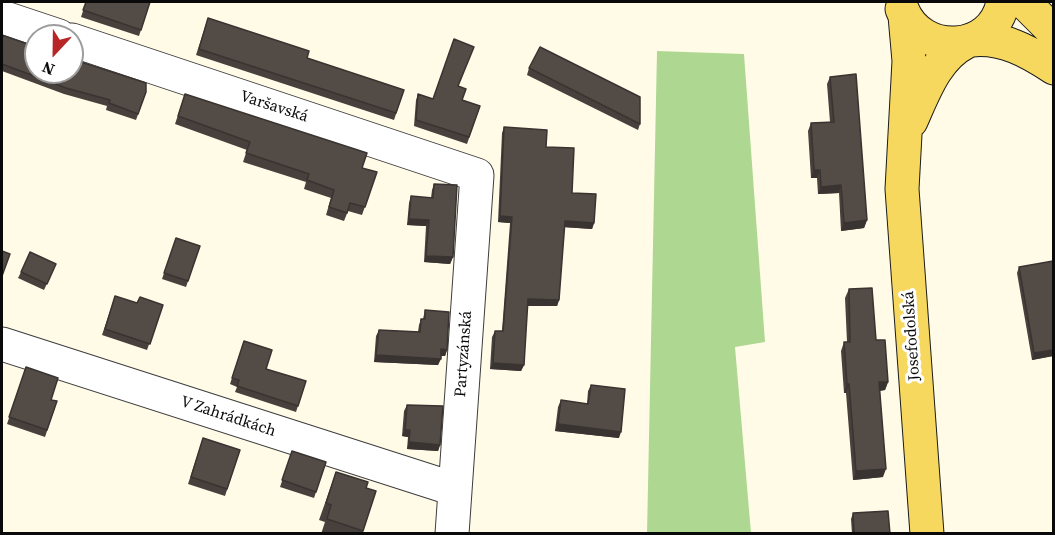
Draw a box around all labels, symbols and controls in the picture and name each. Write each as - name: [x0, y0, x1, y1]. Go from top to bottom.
- north arrow: [24, 24, 84, 84]
- text: N: [38, 56, 58, 81]
- street label: Varšavská: [237, 87, 311, 127]
- street label: Josefodolská: [899, 291, 925, 381]
- street label: Partyzánská: [451, 310, 477, 398]
- street label: V Zahrádkách: [178, 393, 278, 441]

